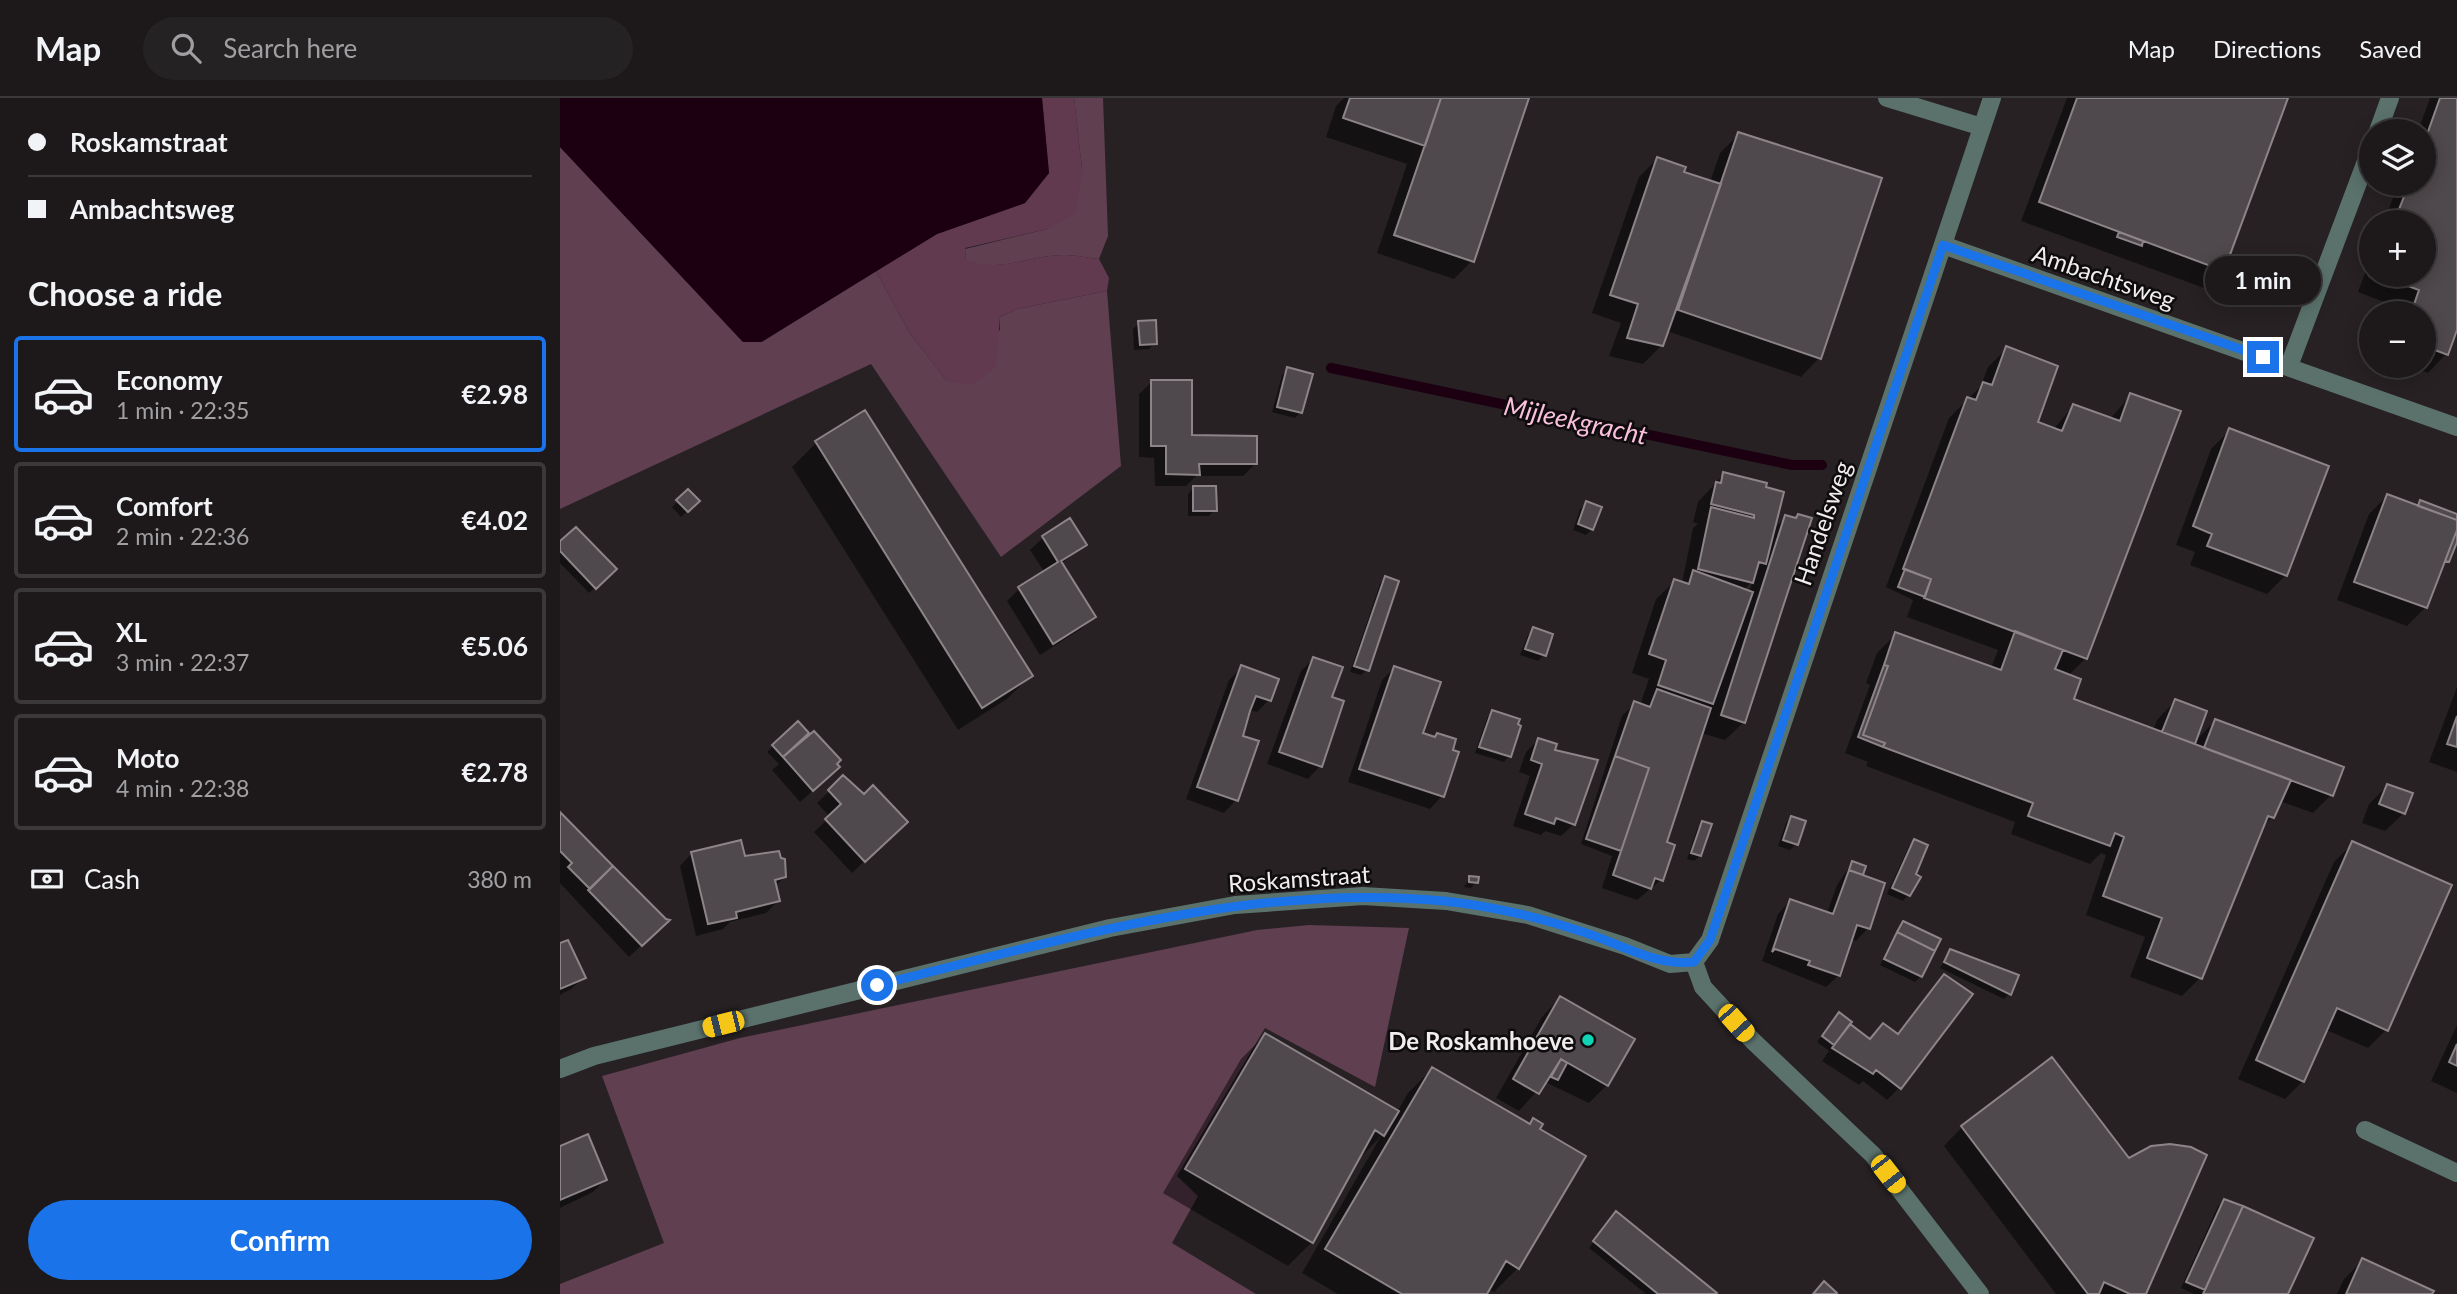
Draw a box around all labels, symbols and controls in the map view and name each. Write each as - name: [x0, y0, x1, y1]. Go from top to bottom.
- search box: [143, 17, 633, 80]
- text: Map: [35, 28, 101, 68]
- icon: search: [167, 29, 205, 67]
- text: Search here: [223, 32, 357, 64]
- text: Map: [2128, 34, 2175, 63]
- text: Directions: [2213, 34, 2321, 63]
- text: Saved: [2359, 34, 2422, 63]
- map controls: [2359, 119, 2436, 378]
- button: layers: [2359, 119, 2436, 196]
- text: Roskamstraat: [70, 126, 228, 158]
- text: Ambachtsweg: [70, 193, 234, 225]
- button: +: [2359, 210, 2436, 287]
- street label: Ambachtsweg: [2029, 238, 2179, 314]
- callout: 1 min: [2205, 256, 2321, 304]
- text: 1 min: [2234, 266, 2292, 294]
- text: Choose a ride: [28, 274, 222, 313]
- button: −: [2359, 301, 2436, 378]
- route end: [2247, 341, 2279, 373]
- icon: car: [32, 363, 95, 426]
- text: Economy: [116, 364, 222, 396]
- text: €2.98: [462, 378, 528, 410]
- water label: Mijleekgracht: [1501, 389, 1651, 451]
- text: 1 min · 22:35: [116, 396, 249, 424]
- street label: Handelsweg: [1787, 457, 1857, 589]
- icon: car: [32, 489, 95, 552]
- text: Comfort: [116, 490, 213, 522]
- text: €4.02: [462, 504, 528, 536]
- text: 2 min · 22:36: [116, 522, 249, 550]
- icon: car: [32, 615, 95, 678]
- text: XL: [116, 616, 147, 648]
- text: €5.06: [462, 630, 528, 662]
- text: 3 min · 22:37: [116, 648, 249, 676]
- icon: car: [32, 741, 95, 804]
- text: Moto: [116, 742, 179, 774]
- text: €2.78: [462, 756, 528, 788]
- text: 4 min · 22:38: [116, 774, 249, 802]
- street label: Roskamstraat: [1227, 859, 1371, 897]
- icon: cash: [28, 860, 66, 898]
- text: Cash: [84, 863, 140, 895]
- text: 380 m: [467, 865, 532, 893]
- route start: [861, 969, 893, 1001]
- car: [1715, 1000, 1758, 1046]
- car: [701, 1009, 746, 1039]
- place label: De Roskamhoeve: [1388, 1026, 1574, 1055]
- marker: De Roskamhoeve: [1580, 1032, 1596, 1048]
- car: [1867, 1151, 1910, 1197]
- button: Confirm: [28, 1200, 532, 1280]

